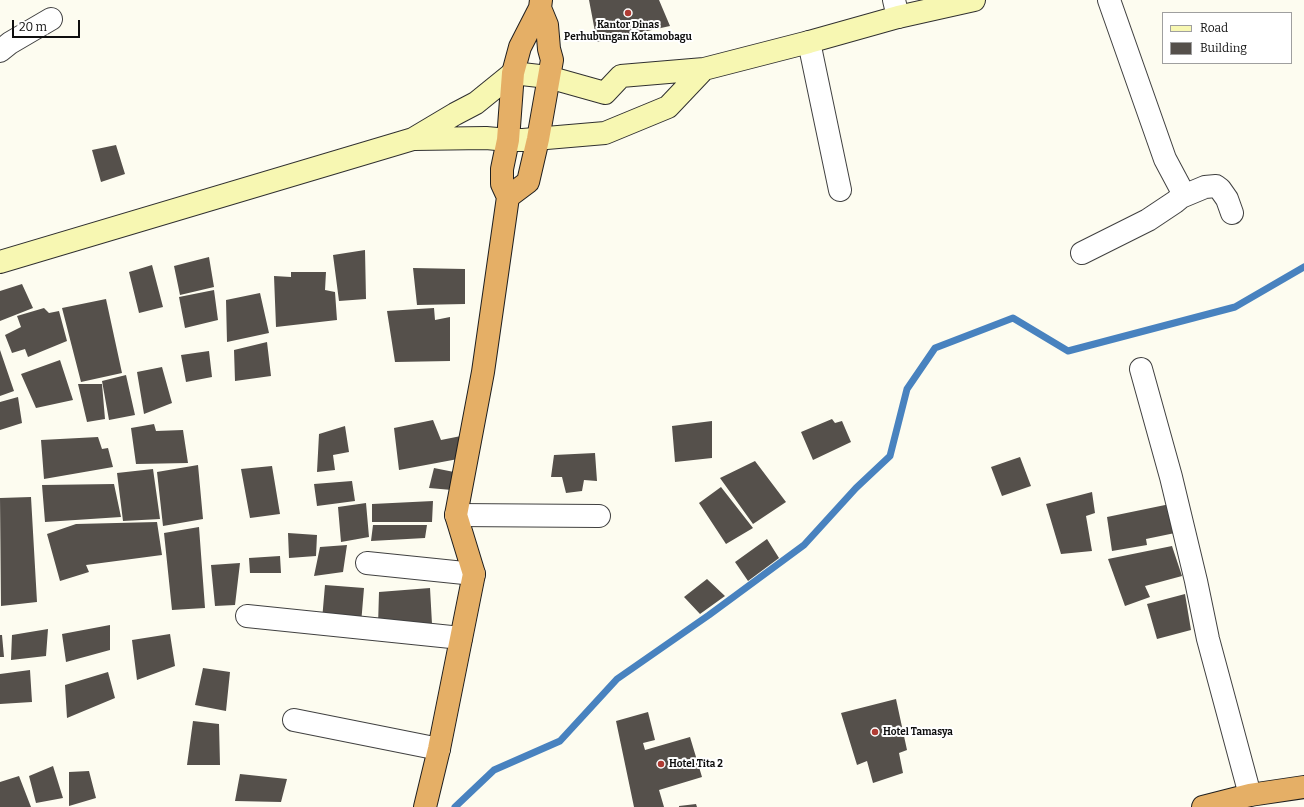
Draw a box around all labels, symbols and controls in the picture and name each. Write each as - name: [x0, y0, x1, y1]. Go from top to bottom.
- marker: Kantor Dinas Perhubungan Kotamobagu: [623, 8, 633, 18]
- scale bar: [14, 12, 82, 38]
- legend: [1162, 12, 1292, 64]
- place label: Kantor Dinas Perhubungan Kotamobagu: [564, 19, 692, 42]
- text: 20 m: [19, 20, 47, 34]
- text: Road: [1200, 21, 1228, 35]
- text: Building: [1200, 41, 1247, 55]
- place label: Hotel Tamasya: [883, 726, 953, 738]
- marker: Hotel Tamasya: [870, 727, 880, 737]
- place label: Hotel Tita 2: [669, 758, 723, 770]
- marker: Hotel Tita 2: [656, 759, 666, 769]

